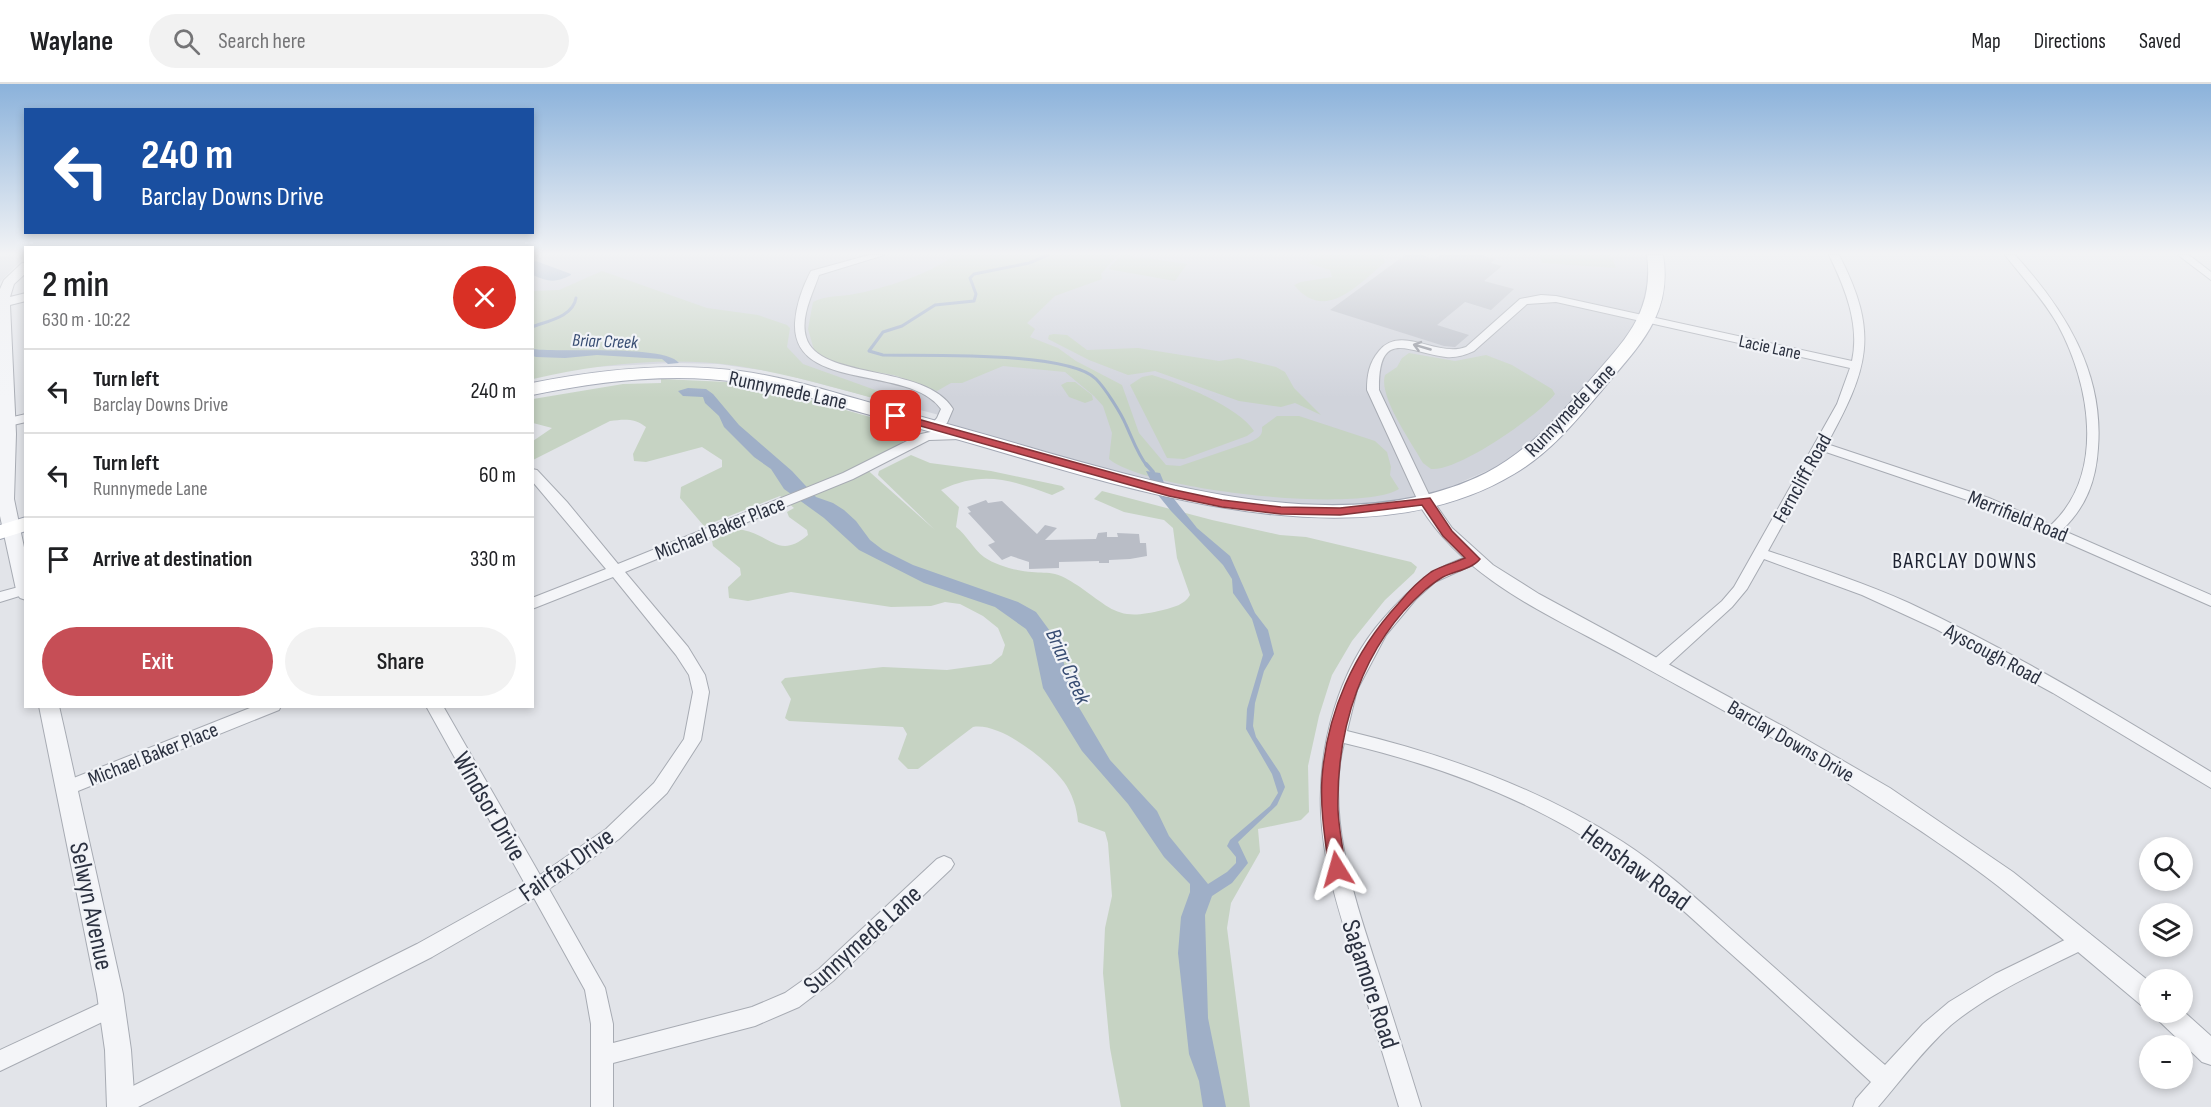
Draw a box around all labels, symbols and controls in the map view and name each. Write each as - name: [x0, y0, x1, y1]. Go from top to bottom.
- search box: [149, 14, 569, 68]
- text: Waylane: [30, 25, 113, 58]
- icon: search: [170, 25, 203, 58]
- text: Search here: [218, 28, 306, 55]
- text: Map: [1971, 29, 2001, 54]
- text: Directions: [2034, 29, 2106, 54]
- text: Saved: [2139, 29, 2181, 54]
- text: 240 m: [141, 130, 233, 181]
- icon: left: [42, 132, 120, 210]
- text: Barclay Downs Drive: [141, 181, 324, 213]
- text: 2 min: [42, 264, 109, 307]
- button: close: [453, 266, 516, 329]
- text: 630 m · 10:22: [42, 308, 130, 332]
- water label: Briar Creek: [572, 330, 639, 353]
- street label: Lacie Lane: [1737, 331, 1803, 364]
- one-way arrow: [1413, 341, 1432, 352]
- street label: Runnymede Lane: [1520, 358, 1621, 462]
- text: Turn left: [93, 366, 159, 393]
- street label: Runnymede Lane: [726, 366, 849, 415]
- icon: left: [42, 375, 75, 408]
- text: 240 m: [470, 378, 516, 405]
- pin: [870, 390, 921, 441]
- text: Barclay Downs Drive: [93, 393, 228, 417]
- icon: arrive: [879, 399, 912, 432]
- street label: Ferncliff Road: [1768, 429, 1837, 527]
- text: Turn left: [93, 450, 159, 477]
- icon: left: [42, 459, 75, 492]
- text: 60 m: [479, 462, 516, 489]
- text: Runnymede Lane: [93, 477, 208, 501]
- street label: Merrifield Road: [1964, 485, 2071, 548]
- street label: Michael Baker Place: [651, 491, 789, 566]
- icon: arrive: [42, 543, 75, 576]
- text: Arrive at destination: [93, 546, 252, 573]
- text: 330 m: [470, 546, 516, 573]
- district label: BARCLAY DOWNS: [1892, 548, 2038, 575]
- street label: Ayscough Road: [1939, 618, 2045, 690]
- water label: Briar Creek: [1039, 625, 1097, 709]
- button: Exit: [42, 627, 273, 696]
- button: Share: [285, 627, 516, 696]
- street label: Barclay Downs Drive: [1723, 695, 1859, 788]
- street label: Michael Baker Place: [84, 717, 222, 792]
- street label: Windsor Drive: [445, 747, 532, 867]
- street label: Henshaw Road: [1575, 818, 1696, 918]
- street label: Fairfax Drive: [514, 821, 620, 909]
- position arrow: [1305, 837, 1369, 901]
- map controls: [2139, 837, 2193, 1089]
- button: search: [2139, 837, 2193, 891]
- street label: Selwyn Avenue: [62, 840, 119, 973]
- street label: Sunnymede Lane: [798, 879, 928, 1001]
- button: layers: [2139, 903, 2193, 957]
- street label: Sagamore Road: [1334, 916, 1405, 1053]
- button: +: [2139, 969, 2193, 1023]
- button: −: [2139, 1035, 2193, 1089]

